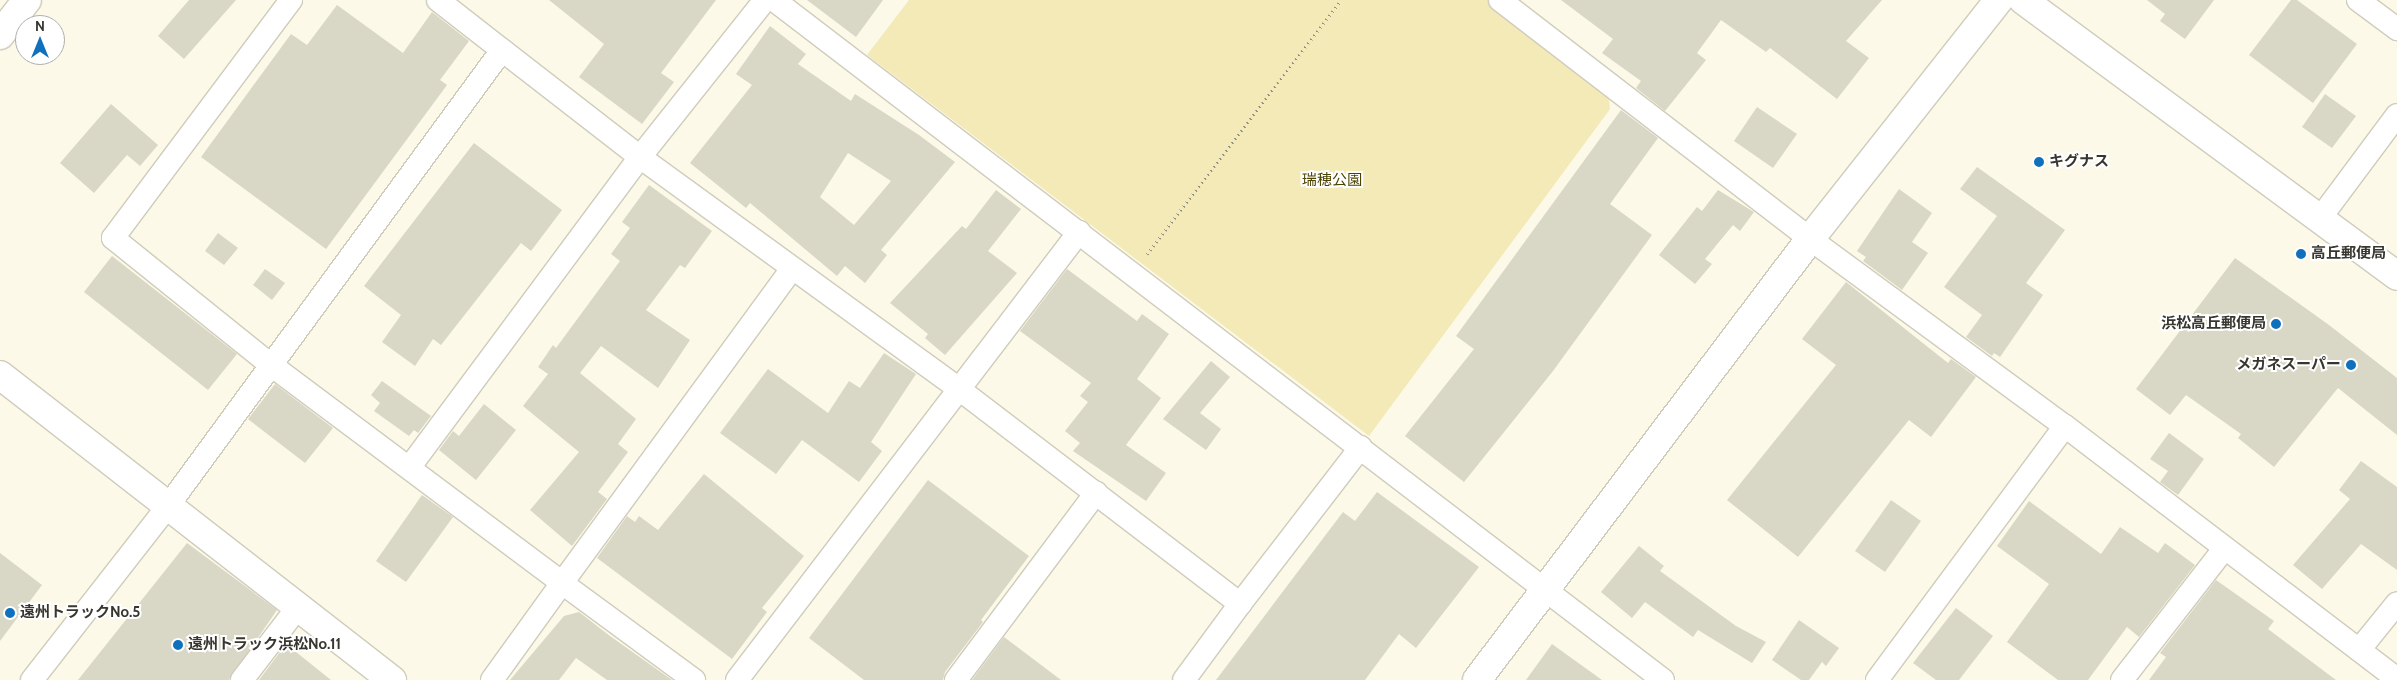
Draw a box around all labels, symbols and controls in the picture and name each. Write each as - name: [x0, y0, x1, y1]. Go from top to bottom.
- north arrow: [15, 15, 65, 65]
- text: N: [35, 17, 45, 35]
- place label: キグナス: [2049, 153, 2109, 171]
- marker: キグナス: [2033, 156, 2045, 168]
- park label: 瑞穂公園: [1302, 172, 1362, 190]
- place label: 高丘郵便局: [2311, 245, 2386, 263]
- marker: 高丘郵便局: [2295, 248, 2307, 260]
- place label: 浜松高丘郵便局: [2161, 315, 2266, 333]
- marker: 浜松高丘郵便局: [2270, 318, 2282, 330]
- place label: メガネスーパー: [2236, 356, 2341, 374]
- marker: メガネスーパー: [2345, 359, 2357, 371]
- place label: 遠州トラックNo.5: [20, 604, 140, 622]
- marker: 遠州トラックNo.5: [4, 607, 16, 619]
- place label: 遠州トラック浜松No.11: [188, 636, 341, 654]
- marker: 遠州トラック浜松No.11: [172, 639, 184, 651]

